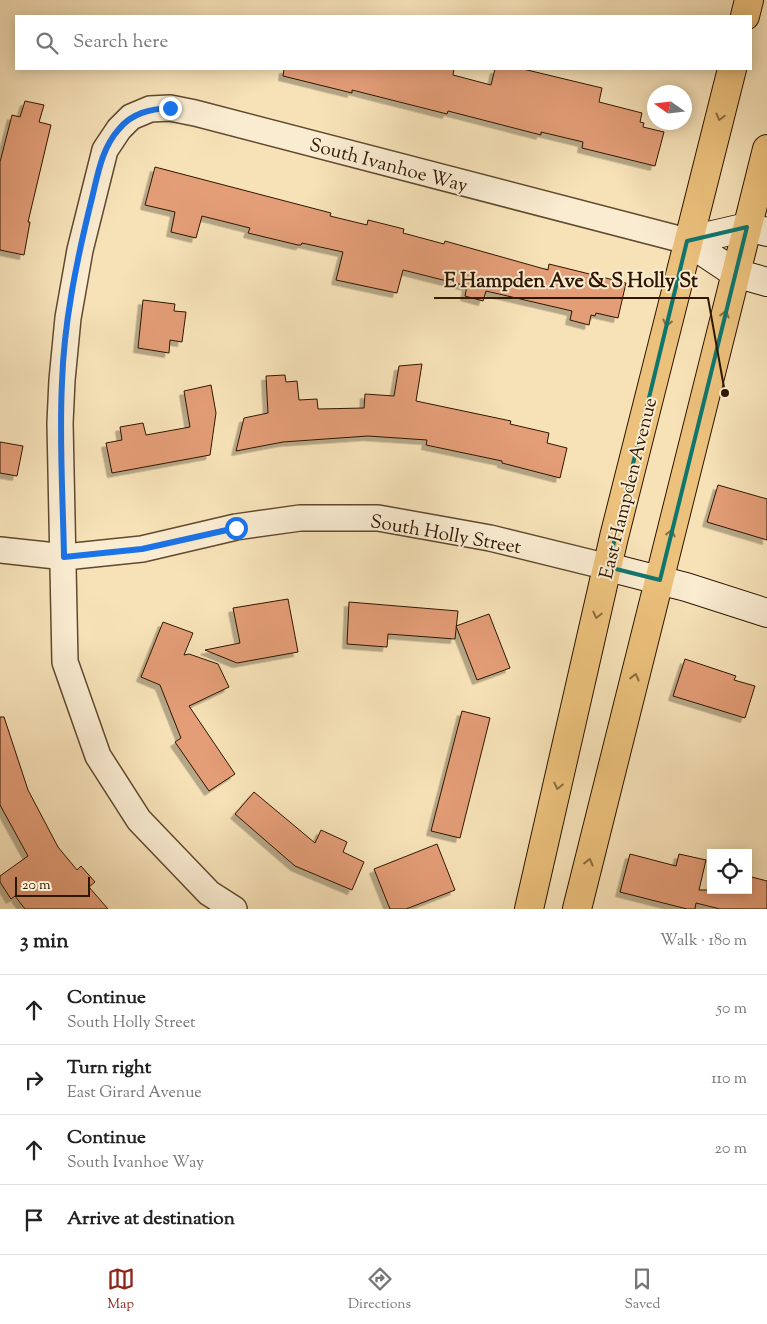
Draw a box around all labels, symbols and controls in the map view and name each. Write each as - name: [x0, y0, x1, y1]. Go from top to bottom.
- search box: [15, 15, 752, 70]
- icon: search: [33, 29, 61, 57]
- text: Search here: [73, 29, 168, 56]
- north arrow: [647, 85, 692, 130]
- route end: [159, 97, 182, 120]
- one-way arrow: [715, 112, 725, 120]
- street label: South Ivanhoe Way: [306, 132, 471, 201]
- callout: E Hampden Ave & S Holly St: [434, 263, 708, 298]
- text: E Hampden Ave & S Holly St: [444, 268, 698, 297]
- one-way arrow: [719, 310, 730, 319]
- one-way arrow: [662, 318, 673, 327]
- street label: East Hampden Avenue: [594, 395, 665, 582]
- street label: South Holly Street: [368, 509, 524, 562]
- route start: [225, 517, 248, 540]
- one-way arrow: [666, 530, 676, 538]
- one-way arrow: [592, 611, 603, 619]
- one-way arrow: [630, 674, 640, 682]
- one-way arrow: [553, 782, 564, 791]
- map controls: [707, 849, 752, 894]
- button: locate: [707, 849, 752, 894]
- one-way arrow: [583, 858, 593, 866]
- scale bar: [15, 874, 90, 897]
- text: 20 m: [22, 876, 51, 896]
- text: 3 min: [20, 927, 69, 957]
- text: Walk · 180 m: [660, 930, 747, 953]
- text: Continue: [67, 985, 146, 1012]
- icon: ahead: [20, 996, 48, 1024]
- text: 50 m: [716, 998, 747, 1021]
- text: South Holly Street: [67, 1012, 196, 1035]
- text: Turn right: [67, 1055, 151, 1082]
- icon: right: [20, 1066, 48, 1094]
- text: 110 m: [711, 1068, 747, 1091]
- text: East Girard Avenue: [67, 1082, 202, 1105]
- text: Continue: [67, 1125, 146, 1152]
- icon: ahead: [20, 1136, 48, 1164]
- text: 20 m: [714, 1138, 747, 1161]
- text: South Ivanhoe Way: [67, 1152, 204, 1175]
- icon: arrive: [20, 1206, 48, 1234]
- text: Arrive at destination: [67, 1206, 235, 1233]
- tab: Map: [107, 1265, 135, 1315]
- tab: Directions: [348, 1265, 411, 1315]
- tab: Saved: [624, 1265, 660, 1315]

